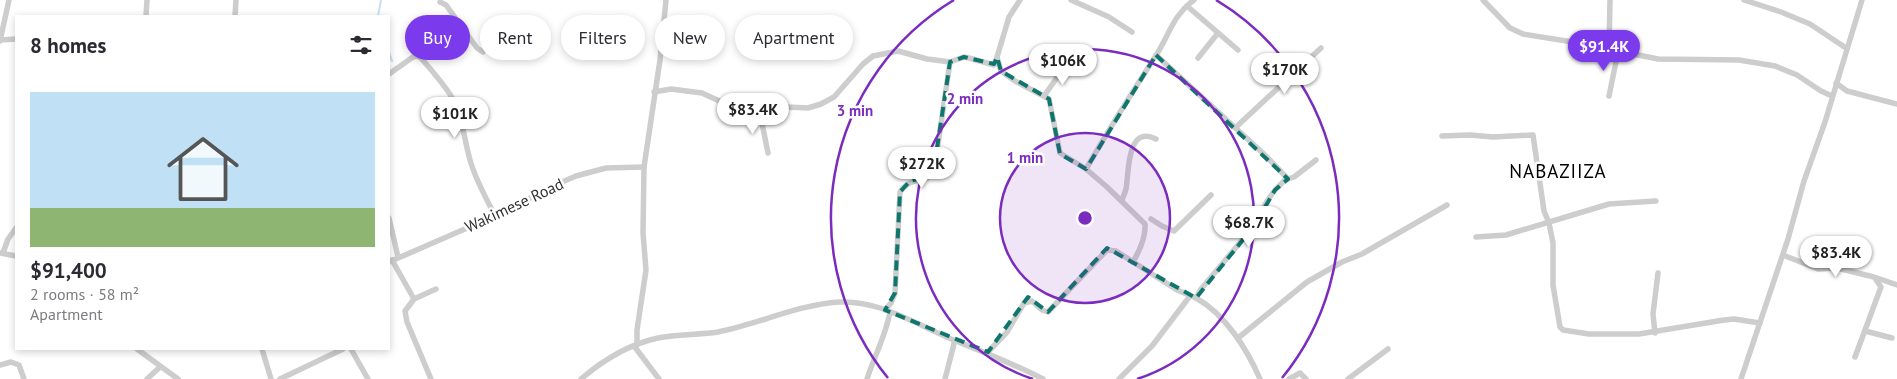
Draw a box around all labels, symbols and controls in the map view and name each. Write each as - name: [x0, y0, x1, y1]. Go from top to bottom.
- chip: Buy: [405, 15, 470, 60]
- chip: Rent: [480, 15, 551, 60]
- chip: Filters: [561, 15, 645, 60]
- chip: New: [655, 15, 725, 60]
- chip: Apartment: [735, 15, 853, 60]
- pin: $91.4K: [1563, 30, 1645, 72]
- icon: filters: [347, 31, 375, 59]
- text: 8 homes: [30, 32, 106, 59]
- text: $91.4K: [1579, 36, 1629, 56]
- pin: $106K: [1028, 44, 1098, 86]
- text: $106K: [1040, 50, 1086, 70]
- pin: $170K: [1250, 52, 1320, 95]
- text: $170K: [1262, 59, 1308, 79]
- text: 2 min: [947, 89, 983, 108]
- pin: $83.4K: [712, 92, 794, 135]
- pin: $101K: [420, 96, 490, 139]
- text: $83.4K: [728, 99, 778, 119]
- text: 3 min: [837, 101, 873, 120]
- text: $101K: [432, 103, 478, 123]
- icon: home: [158, 124, 248, 214]
- pin: $272K: [887, 146, 957, 189]
- text: 1 min: [1007, 148, 1043, 167]
- text: $272K: [899, 153, 945, 173]
- district label: NABAZIIZA: [1509, 159, 1607, 183]
- street label: Wakimese Road: [461, 173, 567, 237]
- pin: $68.7K: [1208, 206, 1290, 248]
- centre of rings: [1076, 209, 1094, 227]
- text: $68.7K: [1224, 212, 1274, 232]
- pin: $83.4K: [1795, 236, 1877, 278]
- text: $83.4K: [1811, 242, 1861, 262]
- text: $91,400: [30, 257, 107, 284]
- text: 2 rooms · 58 m²: [30, 284, 139, 304]
- text: Apartment: [30, 304, 103, 324]

